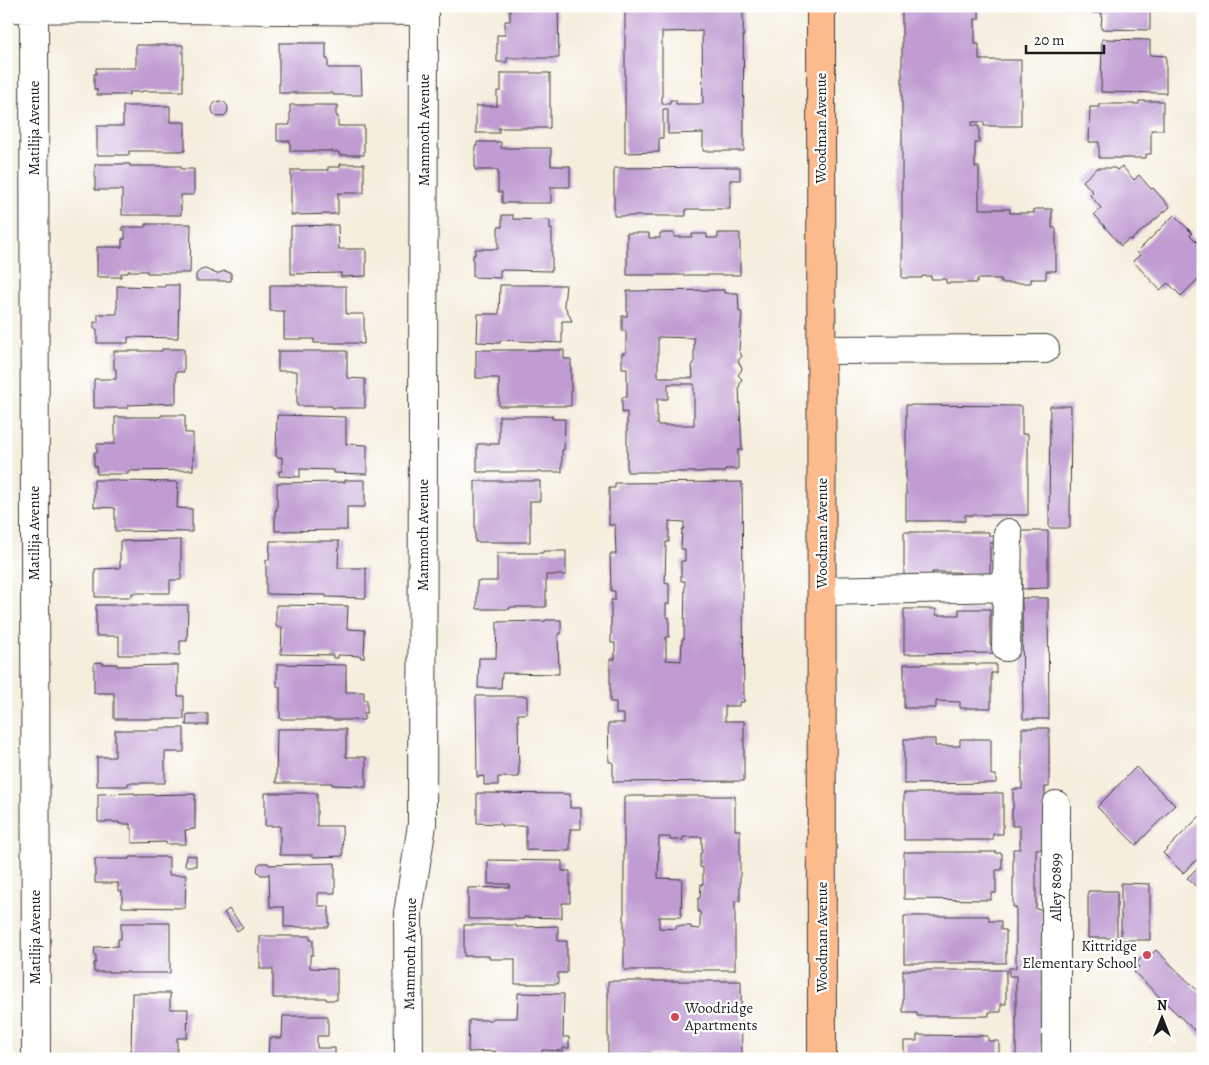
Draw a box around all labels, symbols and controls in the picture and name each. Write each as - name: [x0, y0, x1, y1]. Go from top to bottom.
- scale bar: [1026, 22, 1104, 54]
- text: 20 m: [1034, 30, 1065, 50]
- street label: Woodman Avenue: [811, 72, 831, 185]
- street label: Mammoth Avenue: [414, 73, 434, 186]
- street label: Matilija Avenue: [24, 80, 44, 176]
- street label: Woodman Avenue: [812, 477, 832, 590]
- street label: Mammoth Avenue: [413, 478, 433, 591]
- street label: Matilija Avenue: [24, 485, 44, 581]
- street label: Alley 80899: [1046, 853, 1066, 922]
- street label: Woodman Avenue: [812, 881, 832, 994]
- street label: Matilija Avenue: [25, 889, 45, 985]
- street label: Mammoth Avenue: [399, 897, 421, 1010]
- place label: Kittridge Elementary School: [1022, 936, 1137, 973]
- marker: Kittridge Elementary School: [1141, 949, 1153, 961]
- north arrow: [1136, 992, 1186, 1042]
- text: N: [1157, 996, 1167, 1015]
- place label: Woodridge Apartments: [684, 998, 757, 1035]
- marker: Woodridge Apartments: [669, 1011, 681, 1023]

